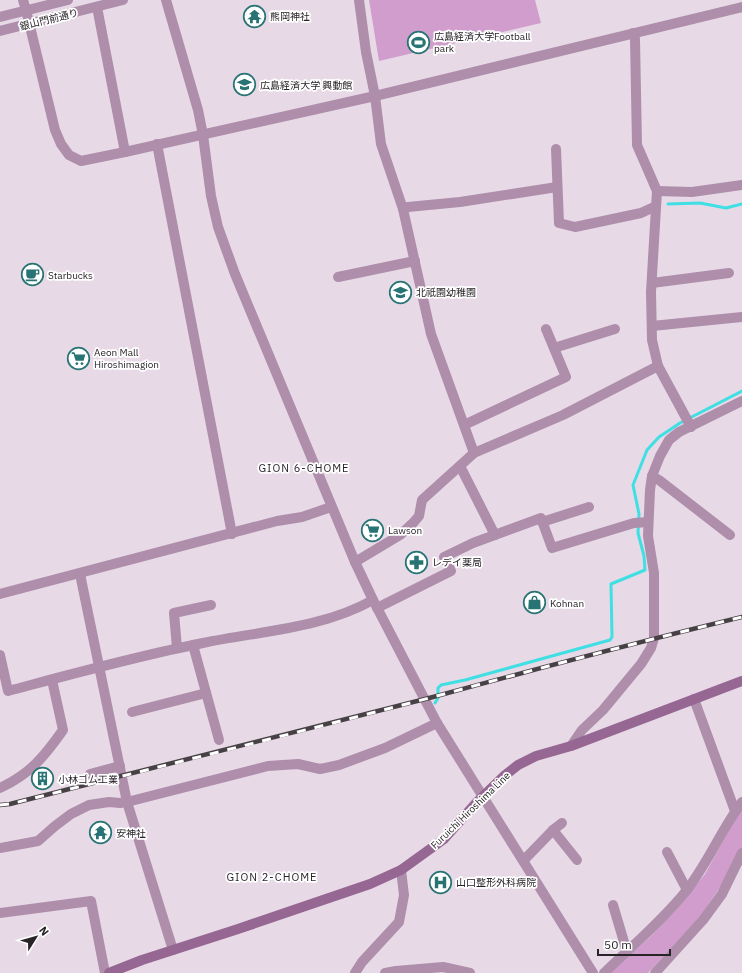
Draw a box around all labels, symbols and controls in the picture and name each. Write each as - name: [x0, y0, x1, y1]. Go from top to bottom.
- temple icon: 熊岡神社: [242, 3, 268, 29]
- street label: 銀山門前通り: [18, 6, 80, 33]
- place label: 熊岡神社: [270, 10, 310, 23]
- sports icon: 広島経済大学Football park: [405, 29, 431, 55]
- place label: 広島経済大学Football park: [434, 30, 531, 55]
- school or university icon: 広島経済大学 興動館: [232, 72, 258, 98]
- place label: 広島経済大学 興動館: [260, 79, 352, 92]
- cafe icon: Starbucks: [20, 262, 46, 288]
- place label: Starbucks: [48, 269, 93, 282]
- school or university icon: 北祇園幼稚園: [387, 279, 413, 305]
- place label: 北祇園幼稚園: [416, 286, 476, 299]
- supermarket icon: Aeon Mall Hiroshimagion: [66, 345, 92, 371]
- place label: Aeon Mall Hiroshimagion: [94, 346, 159, 371]
- district label: GION 6-CHOME: [258, 461, 350, 475]
- supermarket icon: Lawson: [359, 517, 385, 543]
- place label: Lawson: [388, 524, 422, 537]
- pharmacy icon: レデイ薬局: [403, 549, 429, 575]
- place label: レデイ薬局: [432, 556, 482, 569]
- shop icon: Kohnan: [522, 590, 548, 616]
- place label: Kohnan: [550, 597, 584, 610]
- building icon: 小林ゴム工業: [30, 766, 56, 792]
- street label: Furuichi Hiroshima Line: [428, 769, 513, 852]
- place label: 小林ゴム工業: [58, 773, 118, 786]
- temple icon: 安神社: [87, 820, 113, 846]
- place label: 安神社: [116, 827, 146, 840]
- hospital icon: 山口整形外科病院: [427, 869, 453, 895]
- district label: GION 2-CHOME: [226, 870, 318, 884]
- place label: 山口整形外科病院: [456, 876, 536, 889]
- north arrow: [16, 917, 56, 957]
- text: N: [36, 924, 52, 938]
- scale bar: [598, 931, 670, 957]
- text: 50 m: [604, 937, 632, 952]

